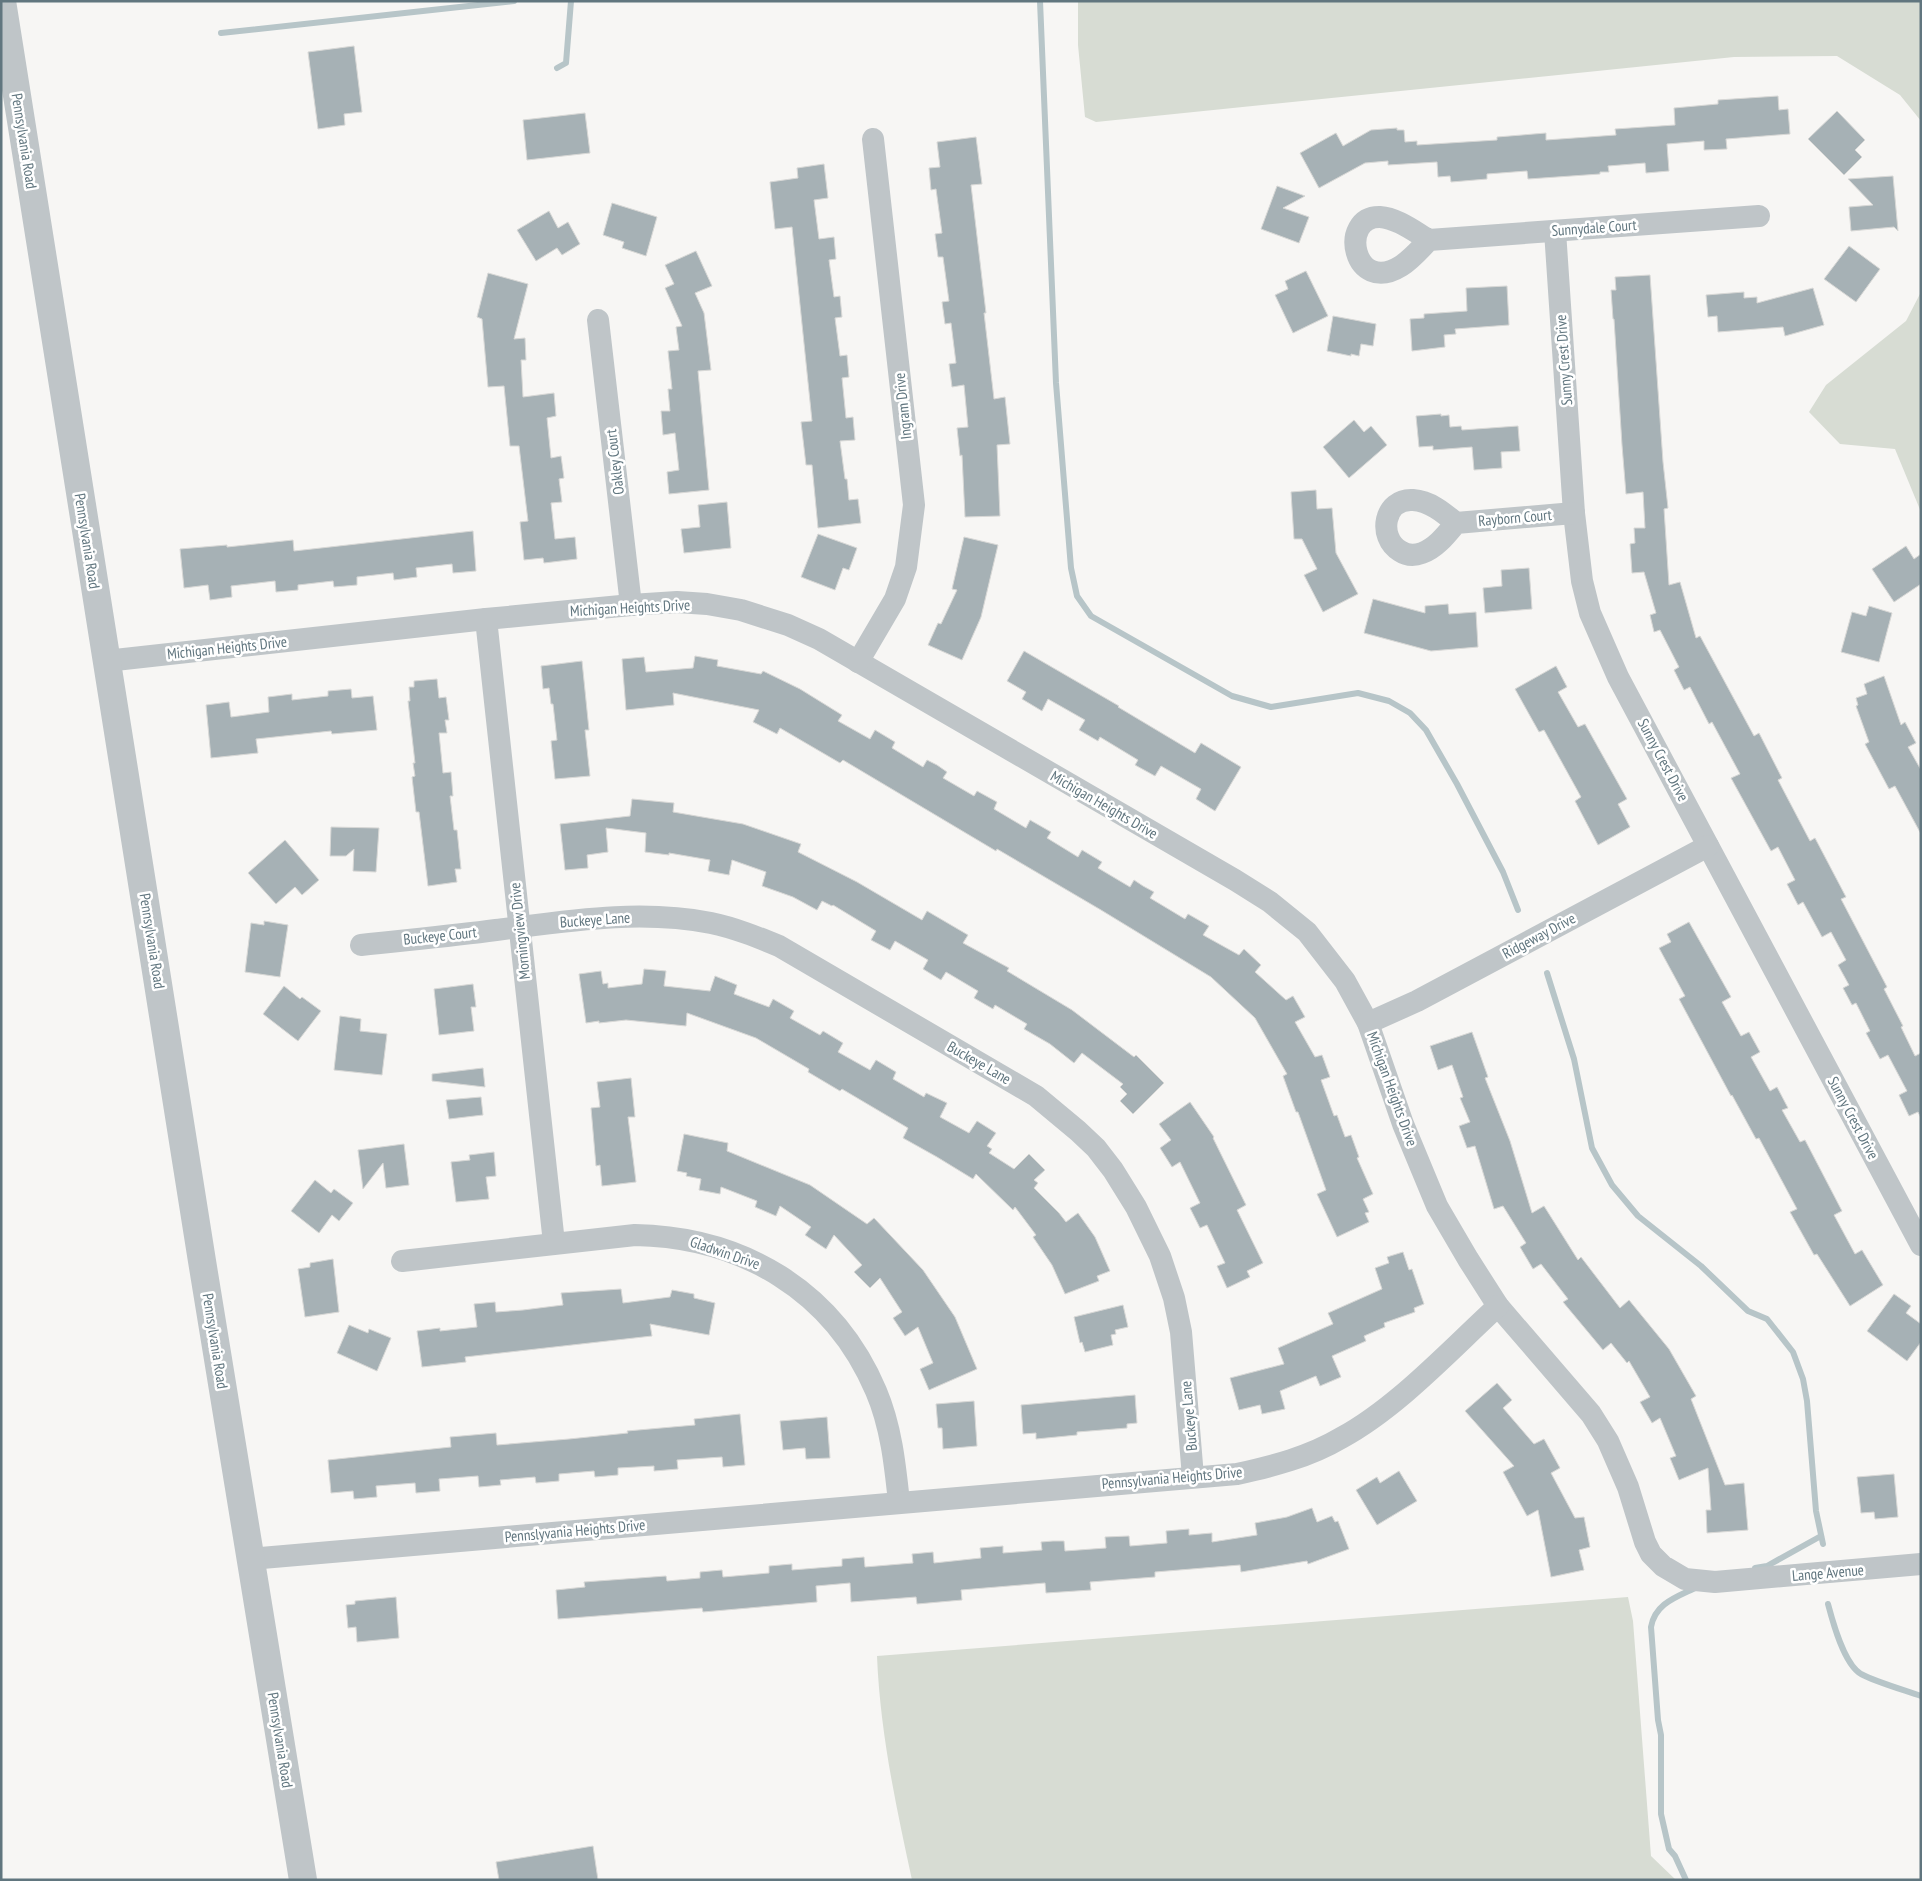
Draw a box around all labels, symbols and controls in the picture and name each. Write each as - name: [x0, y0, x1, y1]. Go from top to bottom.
- street label: Pennsylvania Road: [8, 92, 41, 190]
- street label: Sunnydale Court: [1551, 215, 1637, 240]
- street label: Sunny Crest Drive: [1551, 314, 1576, 406]
- street label: Ingram Drive: [890, 372, 915, 440]
- street label: Oakley Court: [601, 428, 628, 496]
- street label: Pennsylvania Road: [71, 492, 104, 590]
- street label: Rayborn Court: [1477, 505, 1553, 530]
- street label: Michigan Heights Drive: [569, 595, 691, 620]
- street label: Michigan Heights Drive: [166, 632, 288, 663]
- street label: Sunny Crest Drive: [1634, 715, 1693, 804]
- street label: Michigan Heights Drive: [1047, 766, 1161, 843]
- street label: Morningview Drive: [505, 882, 534, 980]
- street label: Pennsylvania Road: [136, 892, 169, 990]
- street label: Buckeye Lane: [559, 908, 631, 931]
- street label: Ridgeway Drive: [1499, 908, 1579, 963]
- street label: Buckeye Court: [402, 922, 478, 949]
- street label: Michigan Heights Drive: [1363, 1029, 1422, 1149]
- street label: Buckeye Lane: [944, 1037, 1014, 1088]
- street label: Sunny Crest Drive: [1824, 1073, 1883, 1162]
- street label: Gladwin Drive: [688, 1232, 763, 1273]
- street label: Pennsylvania Road: [199, 1292, 232, 1390]
- street label: Buckeye Lane: [1176, 1380, 1201, 1452]
- street label: Pennsylvania Heights Drive: [1101, 1462, 1243, 1493]
- street label: Pennslyvania Heights Drive: [504, 1515, 646, 1546]
- street label: Lange Avenue: [1791, 1560, 1865, 1585]
- street label: Pennsylvania Road: [264, 1691, 297, 1789]

